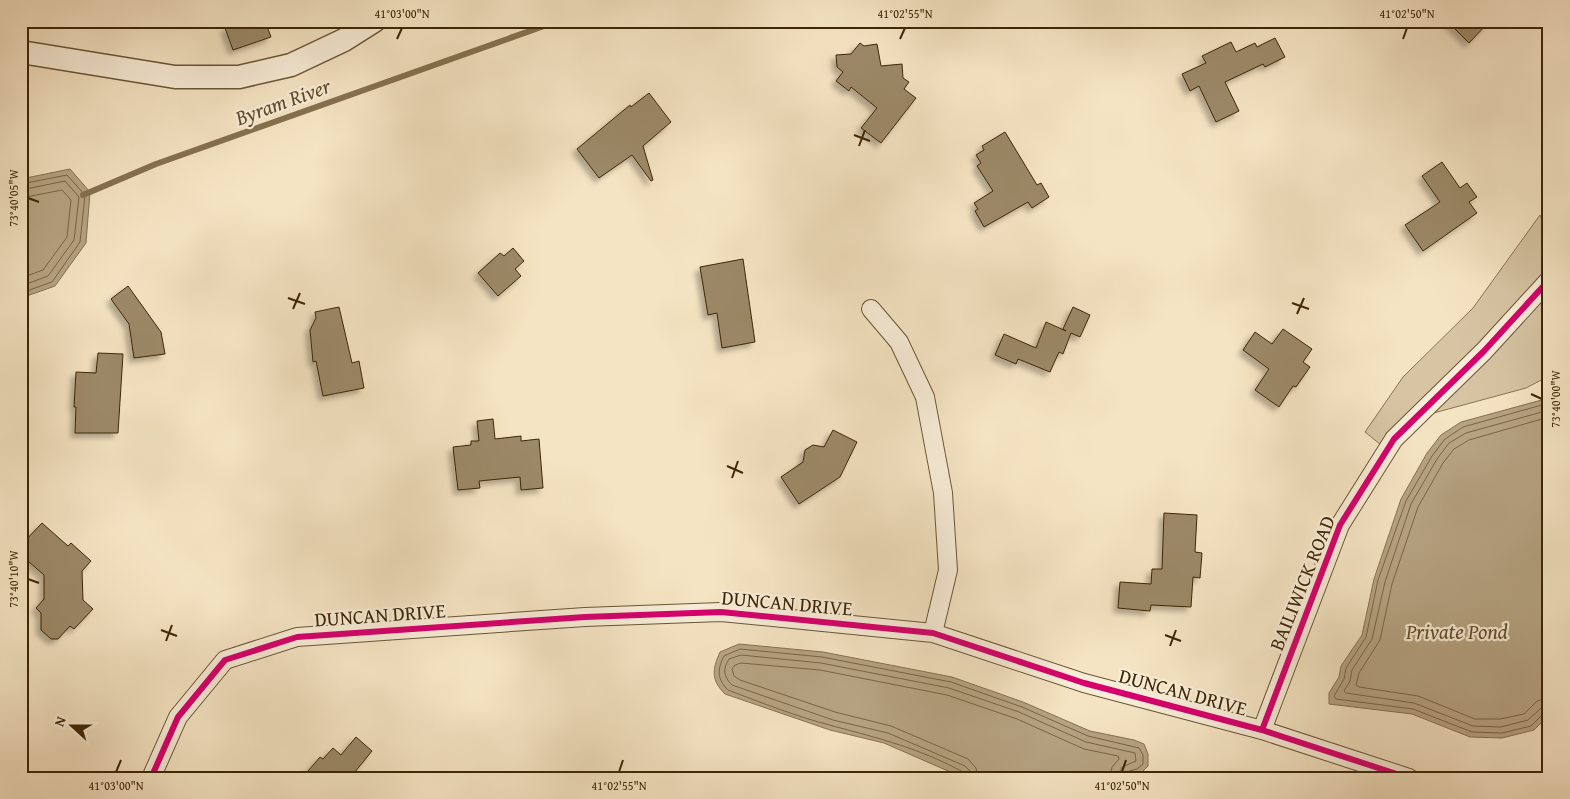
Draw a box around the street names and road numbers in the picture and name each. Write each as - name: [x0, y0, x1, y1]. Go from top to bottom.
- street label: BAILIWICK ROAD: [1261, 511, 1342, 655]
- street label: DUNCAN DRIVE: [720, 582, 854, 623]
- street label: DUNCAN DRIVE: [313, 595, 446, 634]
- street label: DUNCAN DRIVE: [1116, 661, 1250, 723]

